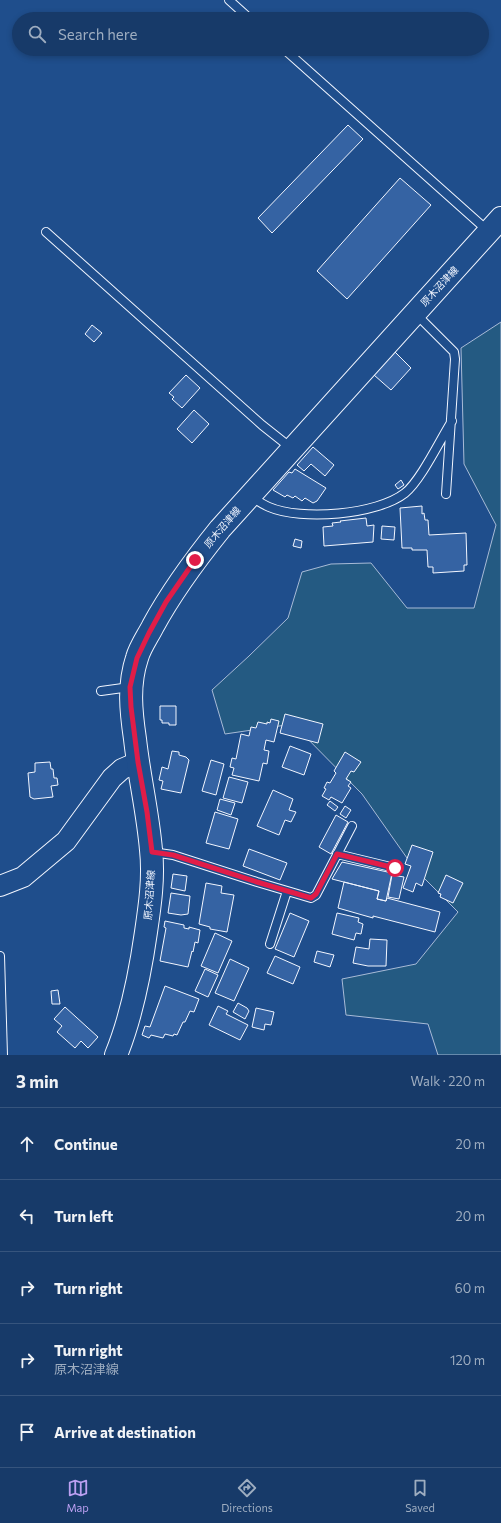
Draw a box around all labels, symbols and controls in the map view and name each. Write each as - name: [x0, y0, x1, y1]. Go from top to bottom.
- search box: [12, 12, 489, 56]
- icon: search: [26, 23, 48, 45]
- text: Search here: [58, 25, 137, 43]
- street label: 原木沼津線: [418, 264, 460, 308]
- street label: 原木沼津線: [201, 504, 243, 550]
- route end: [186, 551, 204, 569]
- route start: [386, 859, 404, 877]
- street label: 原木沼津線: [141, 870, 157, 920]
- text: 3 min: [16, 1071, 59, 1092]
- text: Walk · 220 m: [411, 1073, 485, 1089]
- icon: ahead: [16, 1133, 38, 1155]
- text: Continue: [54, 1135, 118, 1153]
- text: 20 m: [456, 1136, 485, 1152]
- icon: left: [16, 1205, 38, 1227]
- text: Turn left: [54, 1207, 113, 1225]
- text: 20 m: [456, 1208, 485, 1224]
- icon: right: [16, 1277, 38, 1299]
- text: Turn right: [54, 1279, 123, 1297]
- text: 60 m: [455, 1280, 485, 1296]
- text: Turn right: [54, 1341, 123, 1359]
- icon: right: [16, 1349, 38, 1371]
- text: 120 m: [450, 1352, 485, 1368]
- text: 原木沼津線: [54, 1361, 119, 1377]
- icon: arrive: [16, 1421, 38, 1443]
- text: Arrive at destination: [54, 1423, 196, 1441]
- tab: Map: [66, 1477, 89, 1514]
- tab: Directions: [221, 1477, 273, 1514]
- tab: Saved: [405, 1477, 435, 1514]

